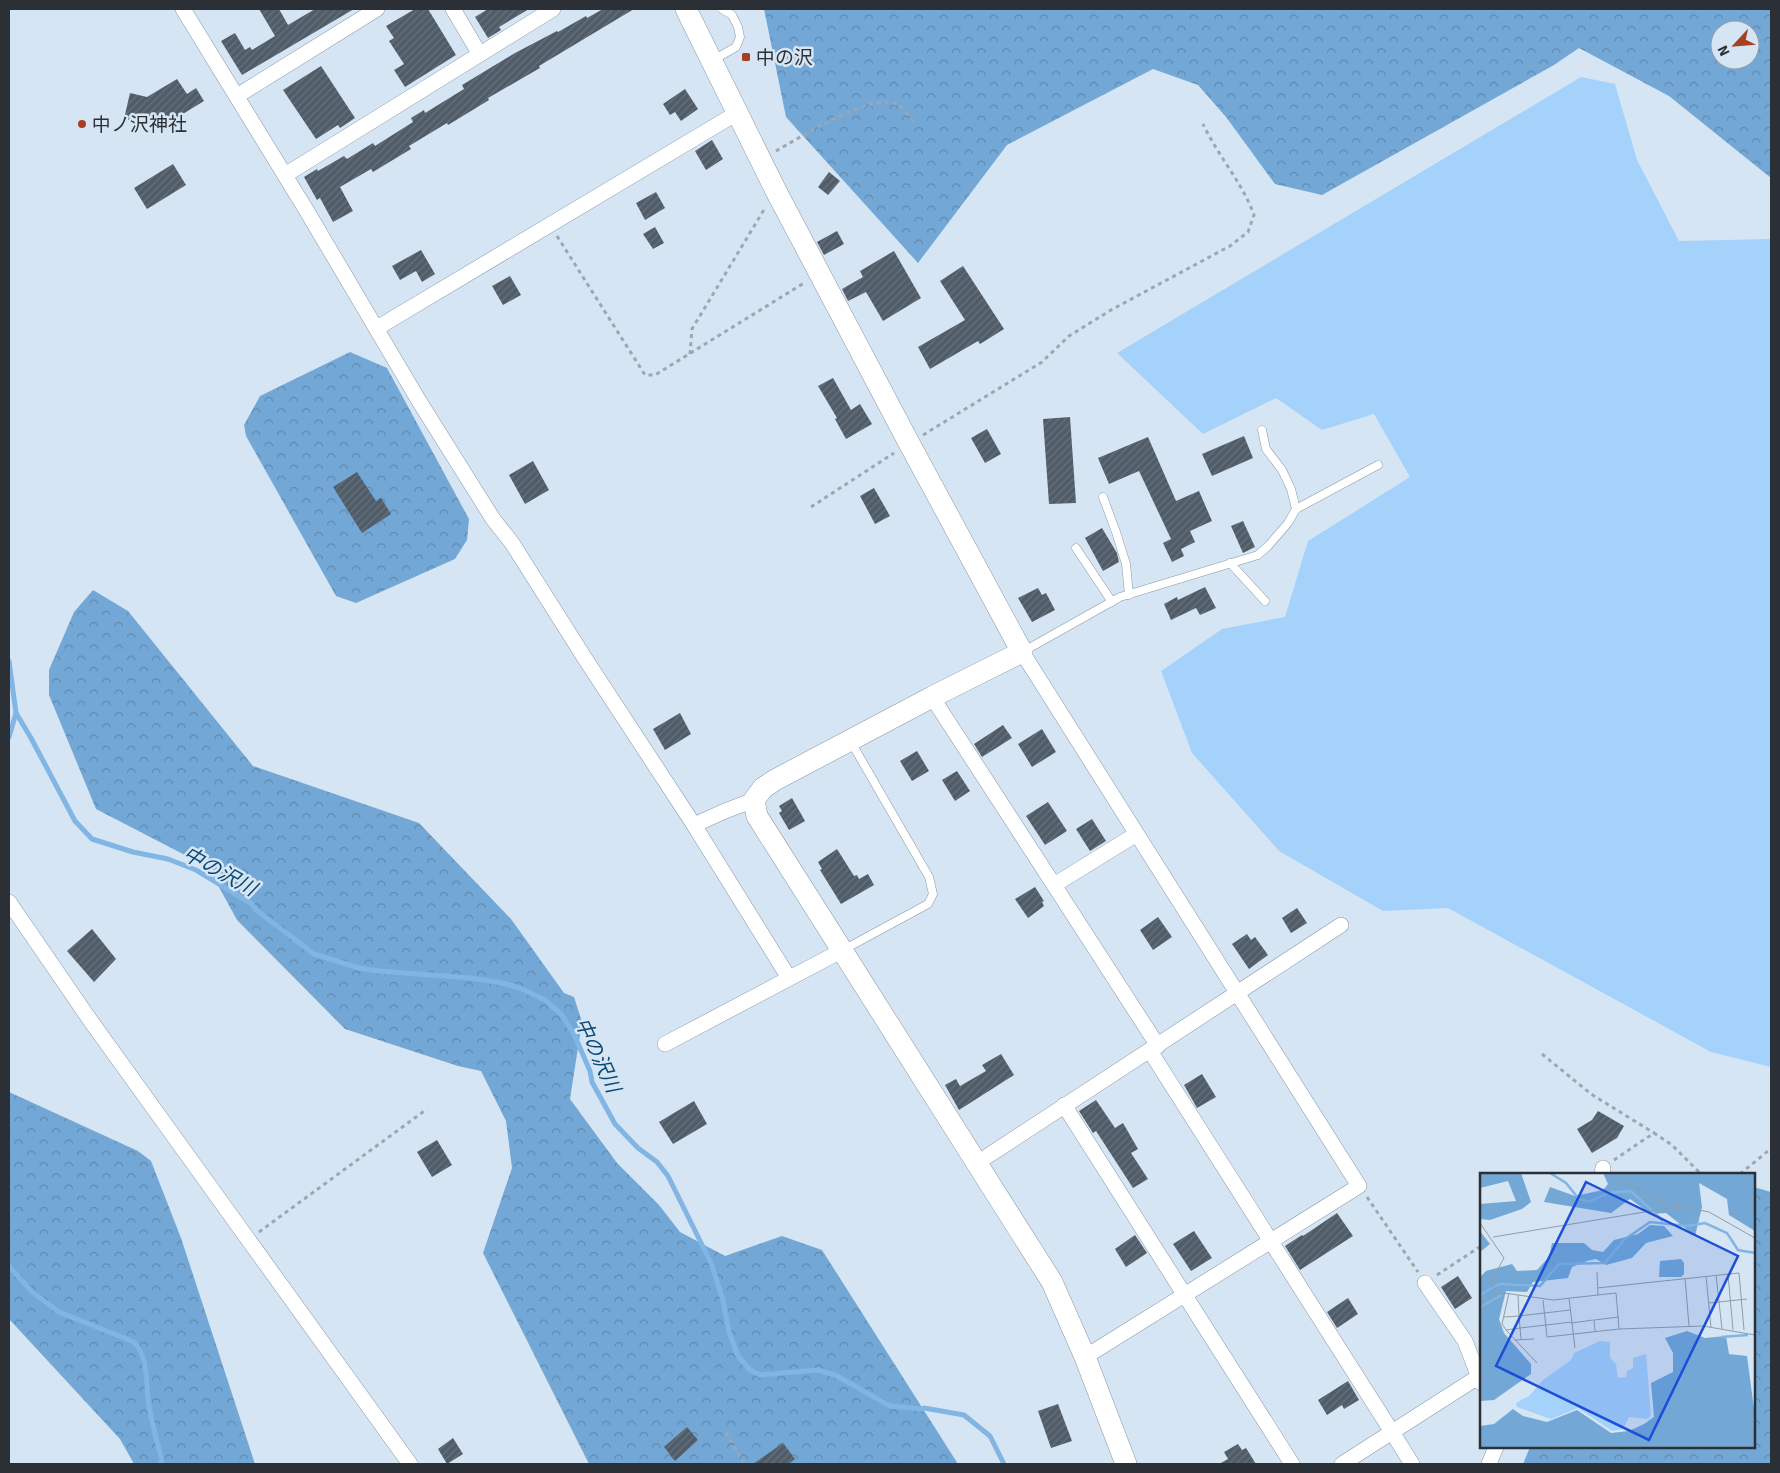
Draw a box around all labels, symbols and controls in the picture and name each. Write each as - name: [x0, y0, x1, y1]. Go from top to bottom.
- north arrow: [1710, 20, 1760, 70]
- text: N: [1714, 42, 1734, 59]
- place label: 中の沢: [756, 46, 813, 70]
- marker: 中の沢: [740, 51, 752, 63]
- place label: 中ノ沢神社: [92, 113, 187, 137]
- marker: 中ノ沢神社: [76, 118, 88, 130]
- water label: 中の沢川: [179, 841, 263, 903]
- water label: 中の沢川: [569, 1014, 627, 1099]
- inset map: [1480, 1173, 1755, 1448]

